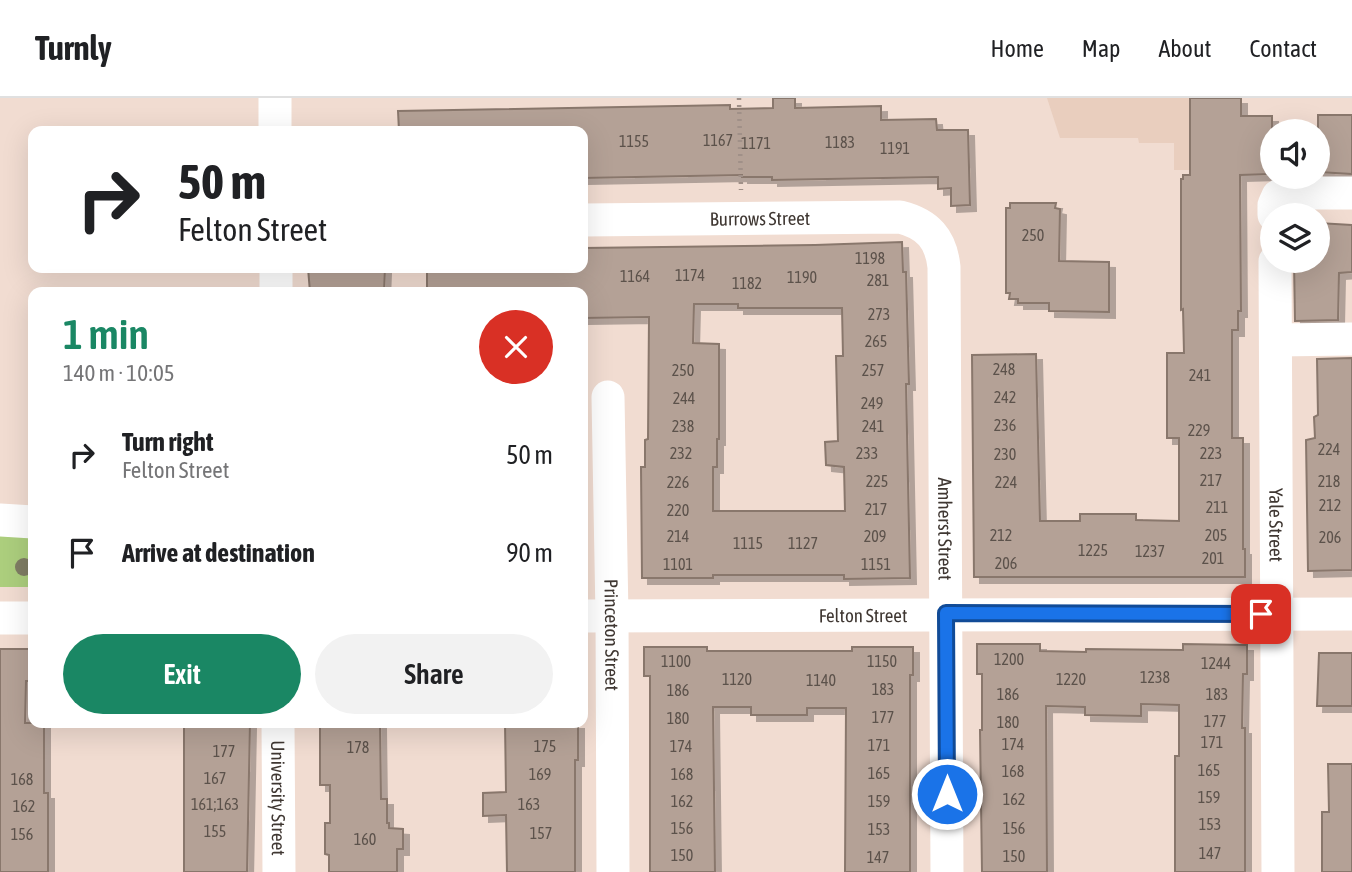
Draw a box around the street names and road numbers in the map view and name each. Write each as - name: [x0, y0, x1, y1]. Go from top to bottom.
- street label: Burrows Street: [710, 207, 810, 230]
- street label: Amherst Street: [934, 477, 957, 581]
- street label: Yale Street: [1265, 488, 1287, 562]
- street label: Princeton Street: [600, 579, 623, 691]
- street label: Felton Street: [819, 604, 907, 626]
- street label: University Street: [267, 740, 290, 856]

